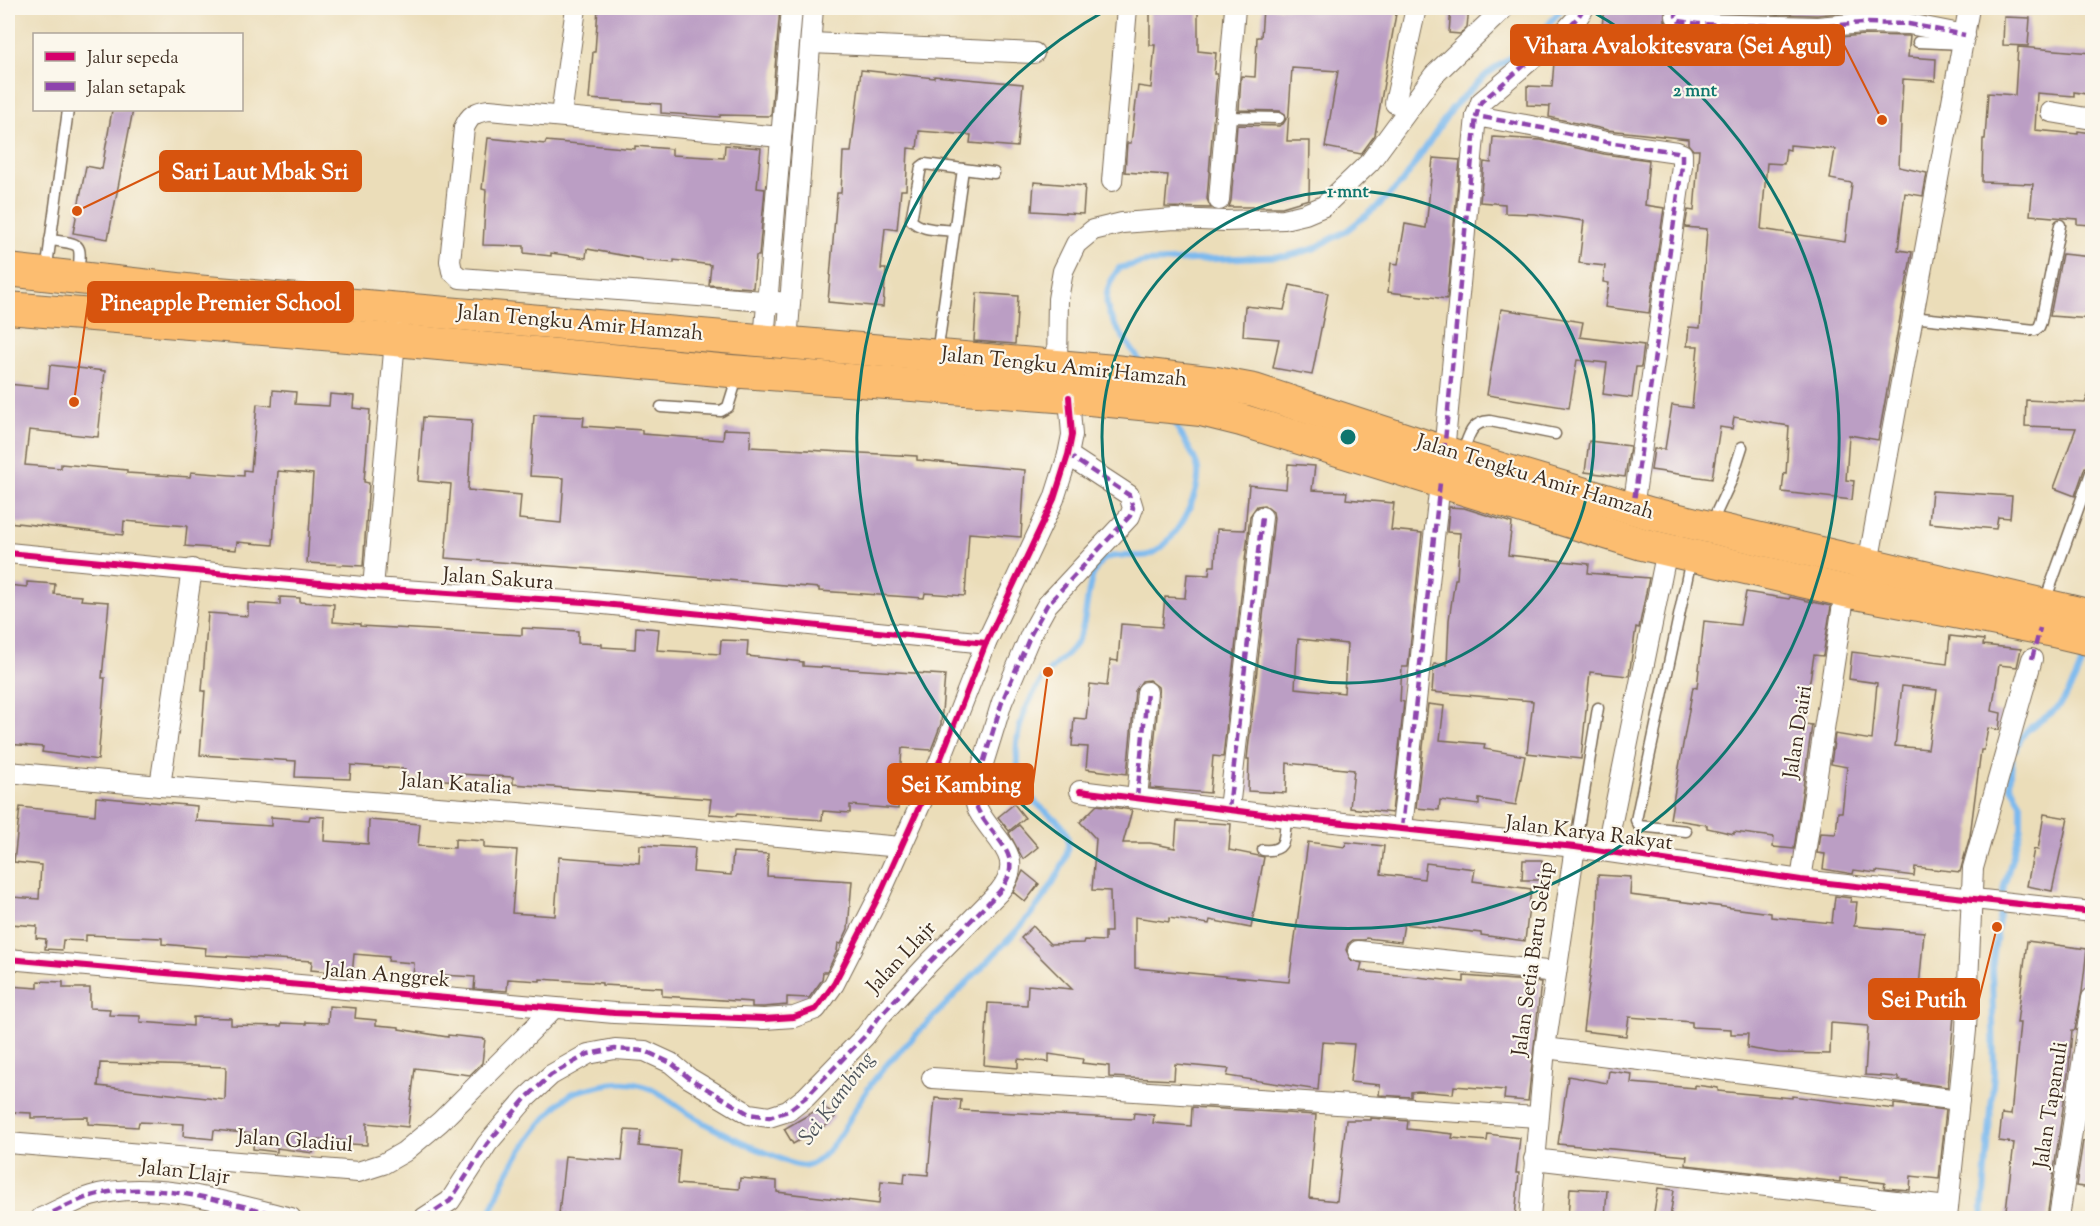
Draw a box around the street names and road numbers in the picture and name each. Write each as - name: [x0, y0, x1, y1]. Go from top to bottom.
- street label: Jalan Tengku Amir Hamzah: [455, 298, 704, 350]
- street label: Jalan Tengku Amir Hamzah: [939, 340, 1188, 396]
- street label: Jalan Tengku Amir Hamzah: [1411, 427, 1658, 528]
- street label: Jalan Sakura: [441, 561, 555, 599]
- street label: Jalan Dairi: [1777, 683, 1821, 782]
- street label: Jalan Katalia: [398, 766, 513, 804]
- street label: Jalan Karya Rakyat: [1503, 809, 1674, 859]
- street label: Jalan Setia Baru Sekip: [1505, 860, 1562, 1059]
- street label: Jalan Llajr: [860, 915, 944, 1002]
- street label: Jalan Anggrek: [322, 955, 452, 997]
- street label: Jalan Tapanuli: [2027, 1039, 2077, 1172]
- street label: Jalan Gladiul: [235, 1123, 354, 1161]
- street label: Jalan Llajr: [138, 1153, 232, 1193]

